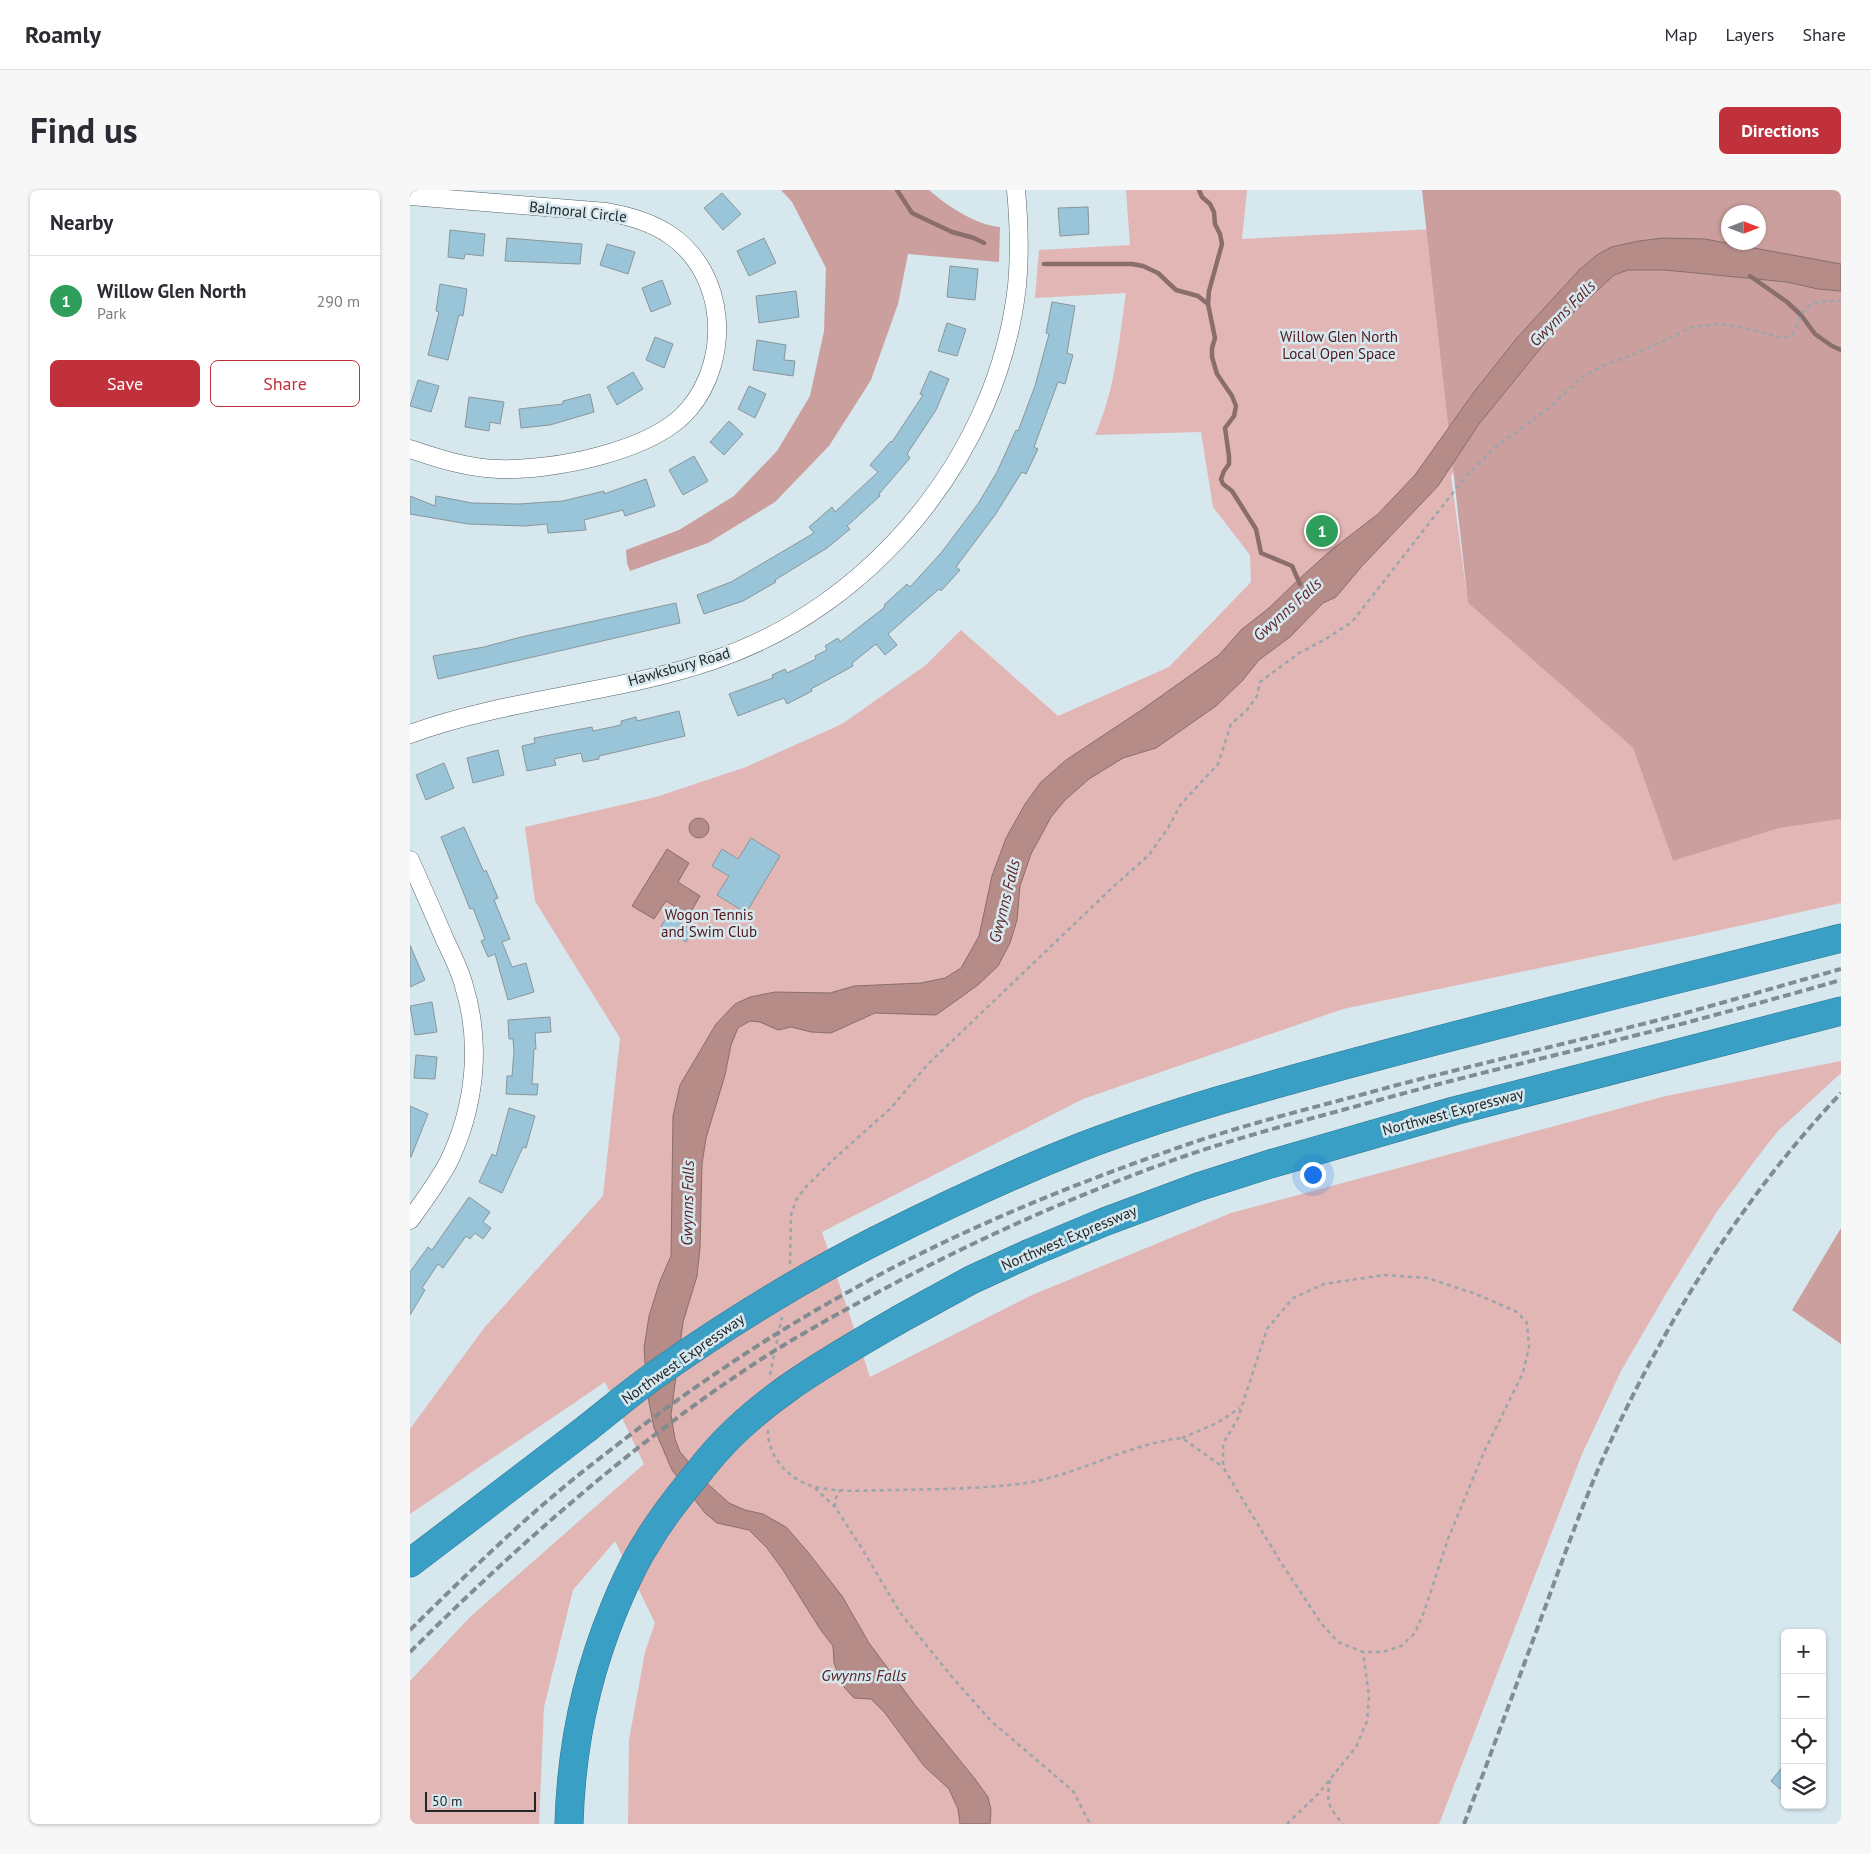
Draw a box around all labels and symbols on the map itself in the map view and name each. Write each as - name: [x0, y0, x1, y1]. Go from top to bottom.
- street label: Balmoral Circle: [528, 197, 628, 226]
- north arrow: [1721, 205, 1766, 250]
- water label: Gwynns Falls: [1525, 275, 1600, 350]
- park label: Willow Glen North Local Open Space: [1280, 327, 1398, 363]
- pin: 1: [1306, 512, 1338, 550]
- water label: Gwynns Falls: [1249, 573, 1326, 645]
- street label: Hawksbury Road: [626, 643, 732, 690]
- water label: Gwynns Falls: [984, 857, 1024, 945]
- park label: Wogon Tennis and Swim Club: [661, 905, 757, 941]
- street label: Northwest Expressway: [1380, 1084, 1526, 1140]
- water label: Gwynns Falls: [676, 1160, 698, 1246]
- your location: [1300, 1162, 1326, 1188]
- street label: Northwest Expressway: [998, 1200, 1140, 1275]
- street label: Northwest Expressway: [618, 1309, 748, 1408]
- water label: Gwynns Falls: [821, 1665, 907, 1685]
- scale bar: [425, 1789, 536, 1812]

